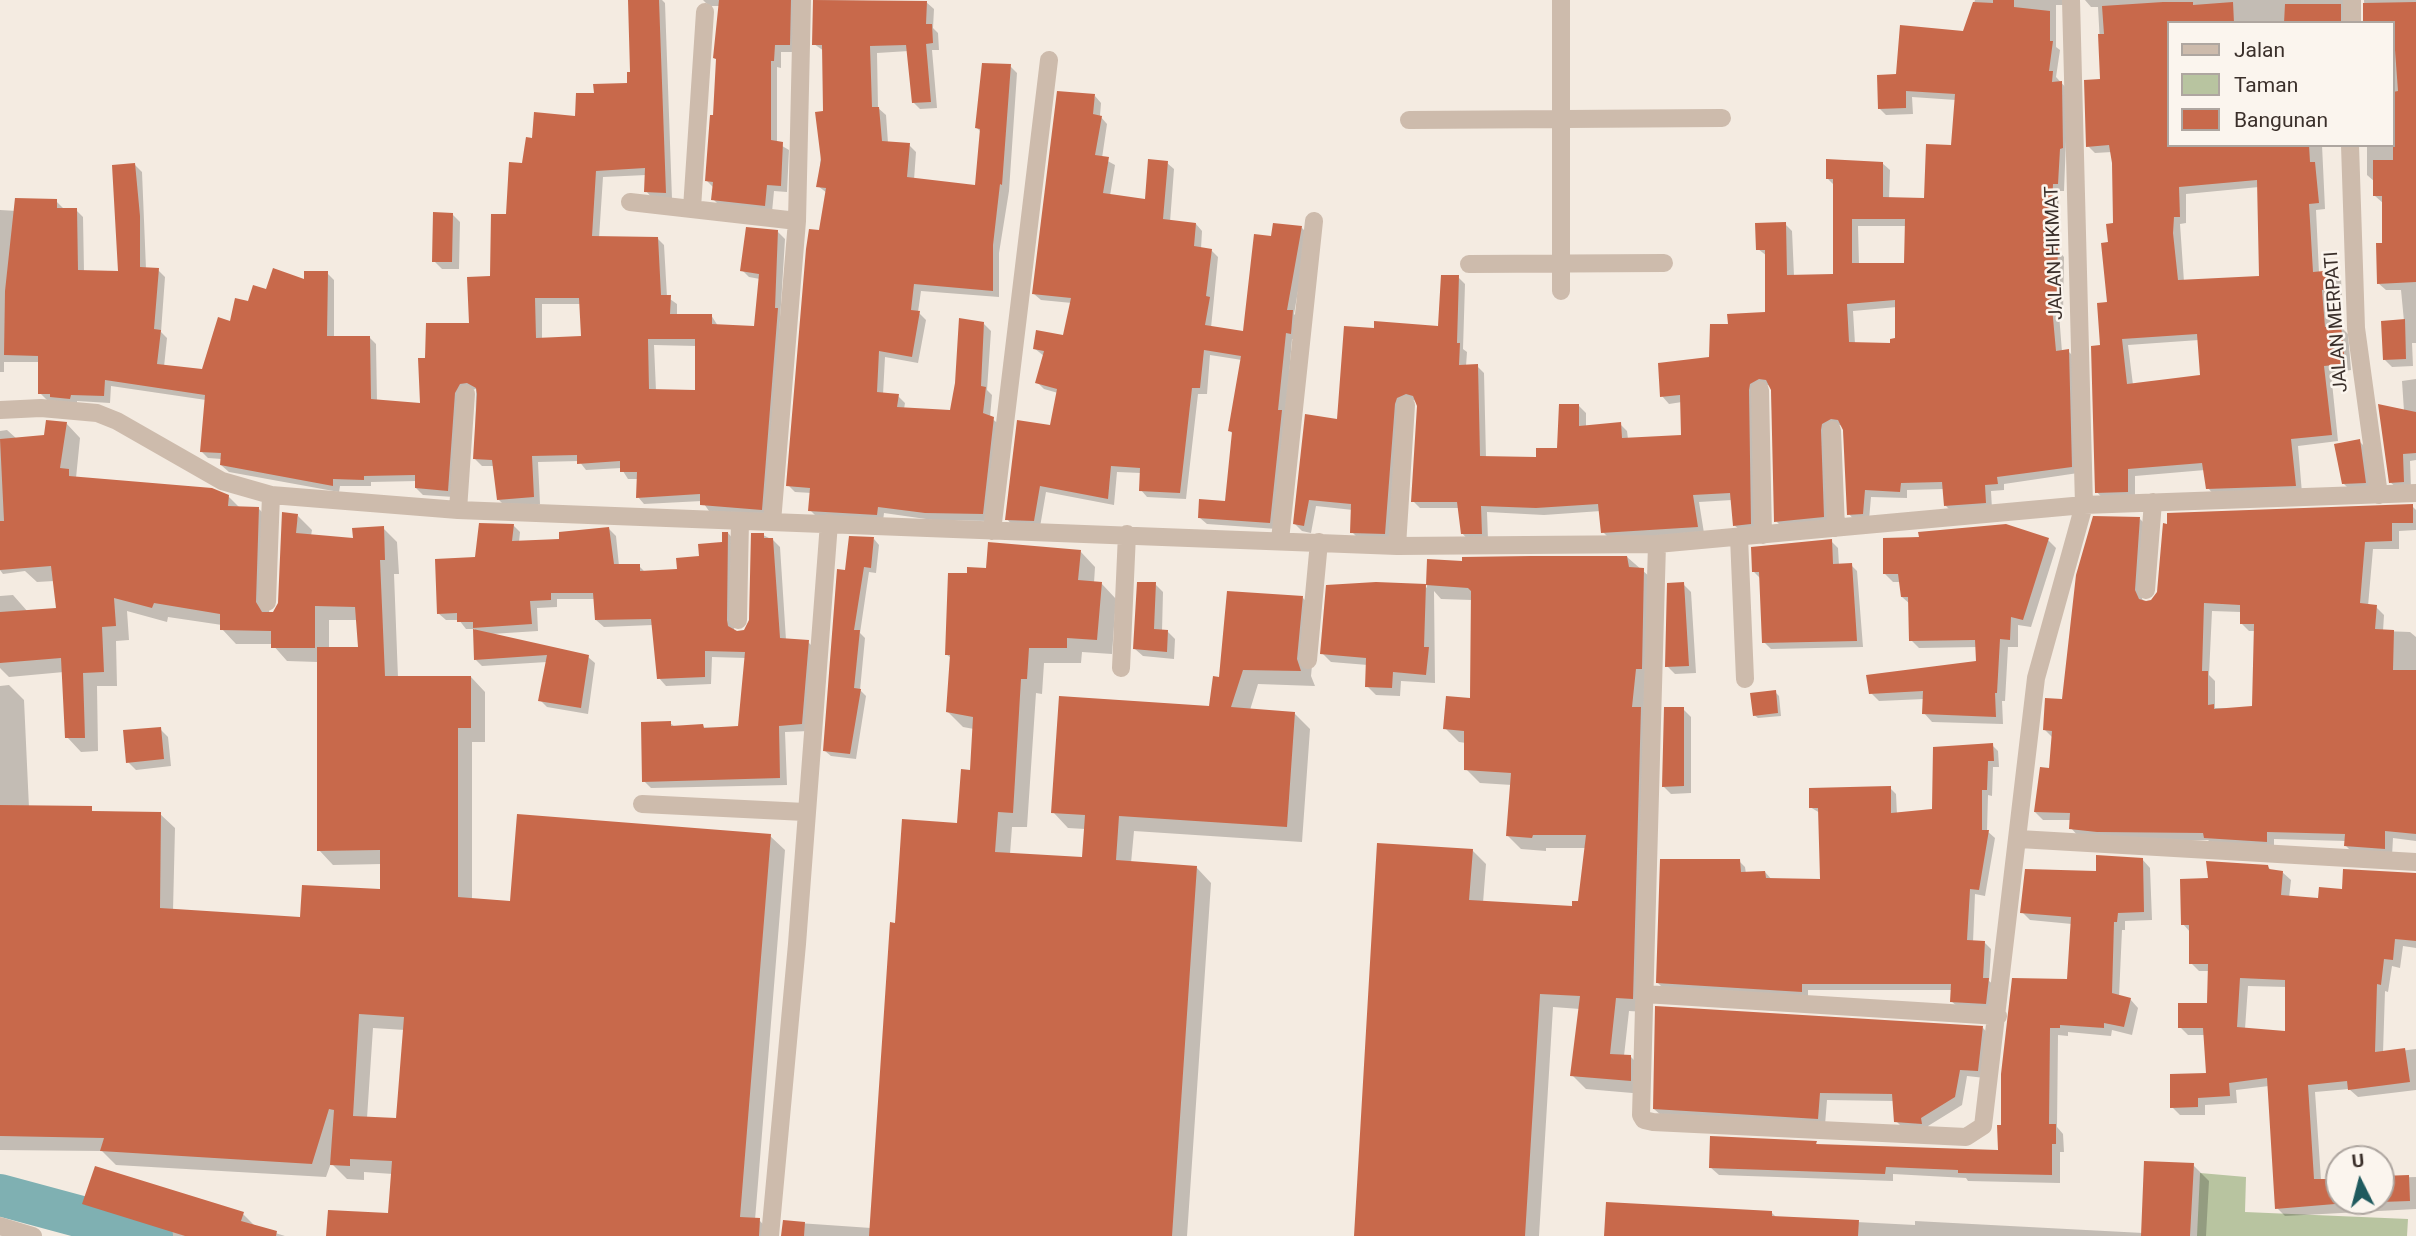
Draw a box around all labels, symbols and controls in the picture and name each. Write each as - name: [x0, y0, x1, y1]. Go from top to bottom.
- legend: [2168, 21, 2395, 147]
- text: Jalan: [2234, 38, 2285, 62]
- text: Taman: [2234, 73, 2298, 97]
- text: Bangunan: [2234, 108, 2328, 132]
- street label: JALAN HIKMAT: [2041, 186, 2069, 320]
- street label: JALAN MERPATI: [2321, 251, 2353, 393]
- north arrow: [2325, 1145, 2395, 1215]
- text: U: [2351, 1149, 2365, 1173]

